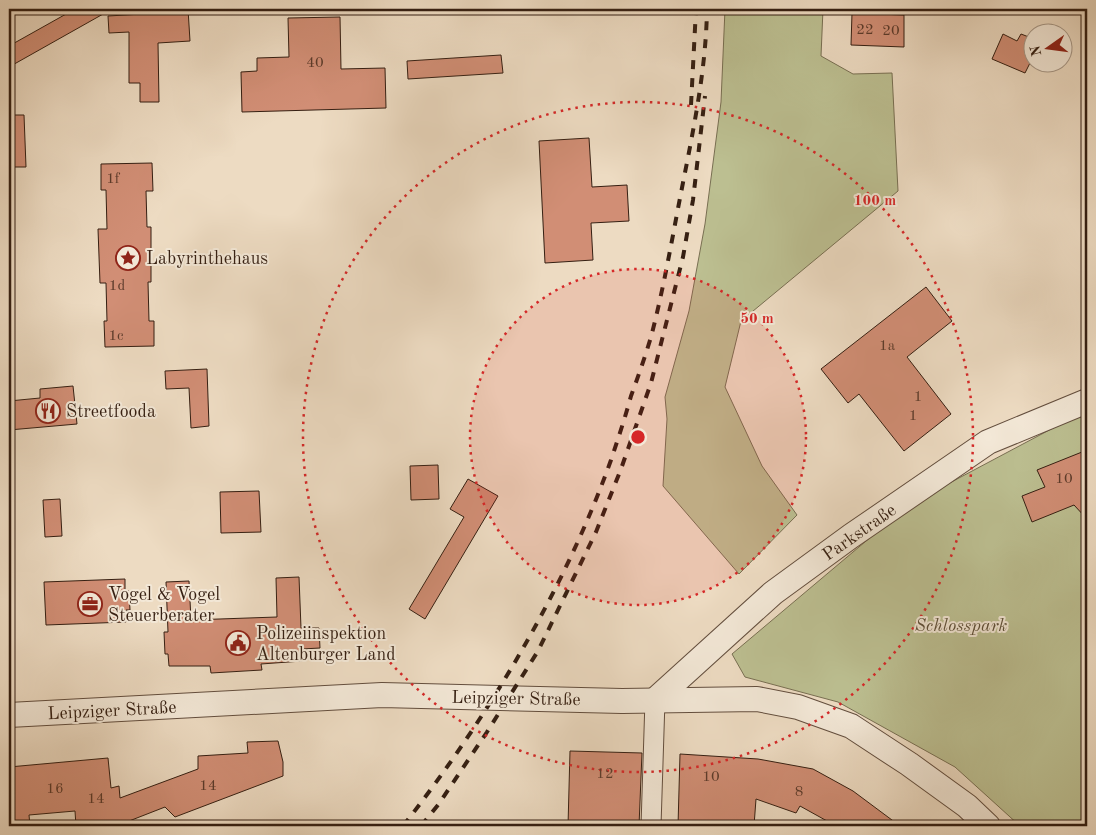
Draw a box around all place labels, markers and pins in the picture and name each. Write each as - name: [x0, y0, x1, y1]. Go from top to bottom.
- place icon: Labyrinthehaus: [115, 245, 141, 271]
- place label: Labyrinthehaus: [146, 250, 268, 268]
- restaurant icon: Streetfooda: [35, 398, 61, 424]
- place label: Streetfooda: [66, 403, 156, 421]
- centre of rings: [629, 428, 647, 446]
- place label: Vogel & Vogel Steuerberater: [108, 586, 220, 625]
- office icon: Vogel & Vogel Steuerberater: [77, 591, 103, 617]
- place label: Polizeiinspektion Altenburger Land: [256, 625, 396, 664]
- public building icon: Polizeiinspektion Altenburger Land: [225, 630, 251, 656]

